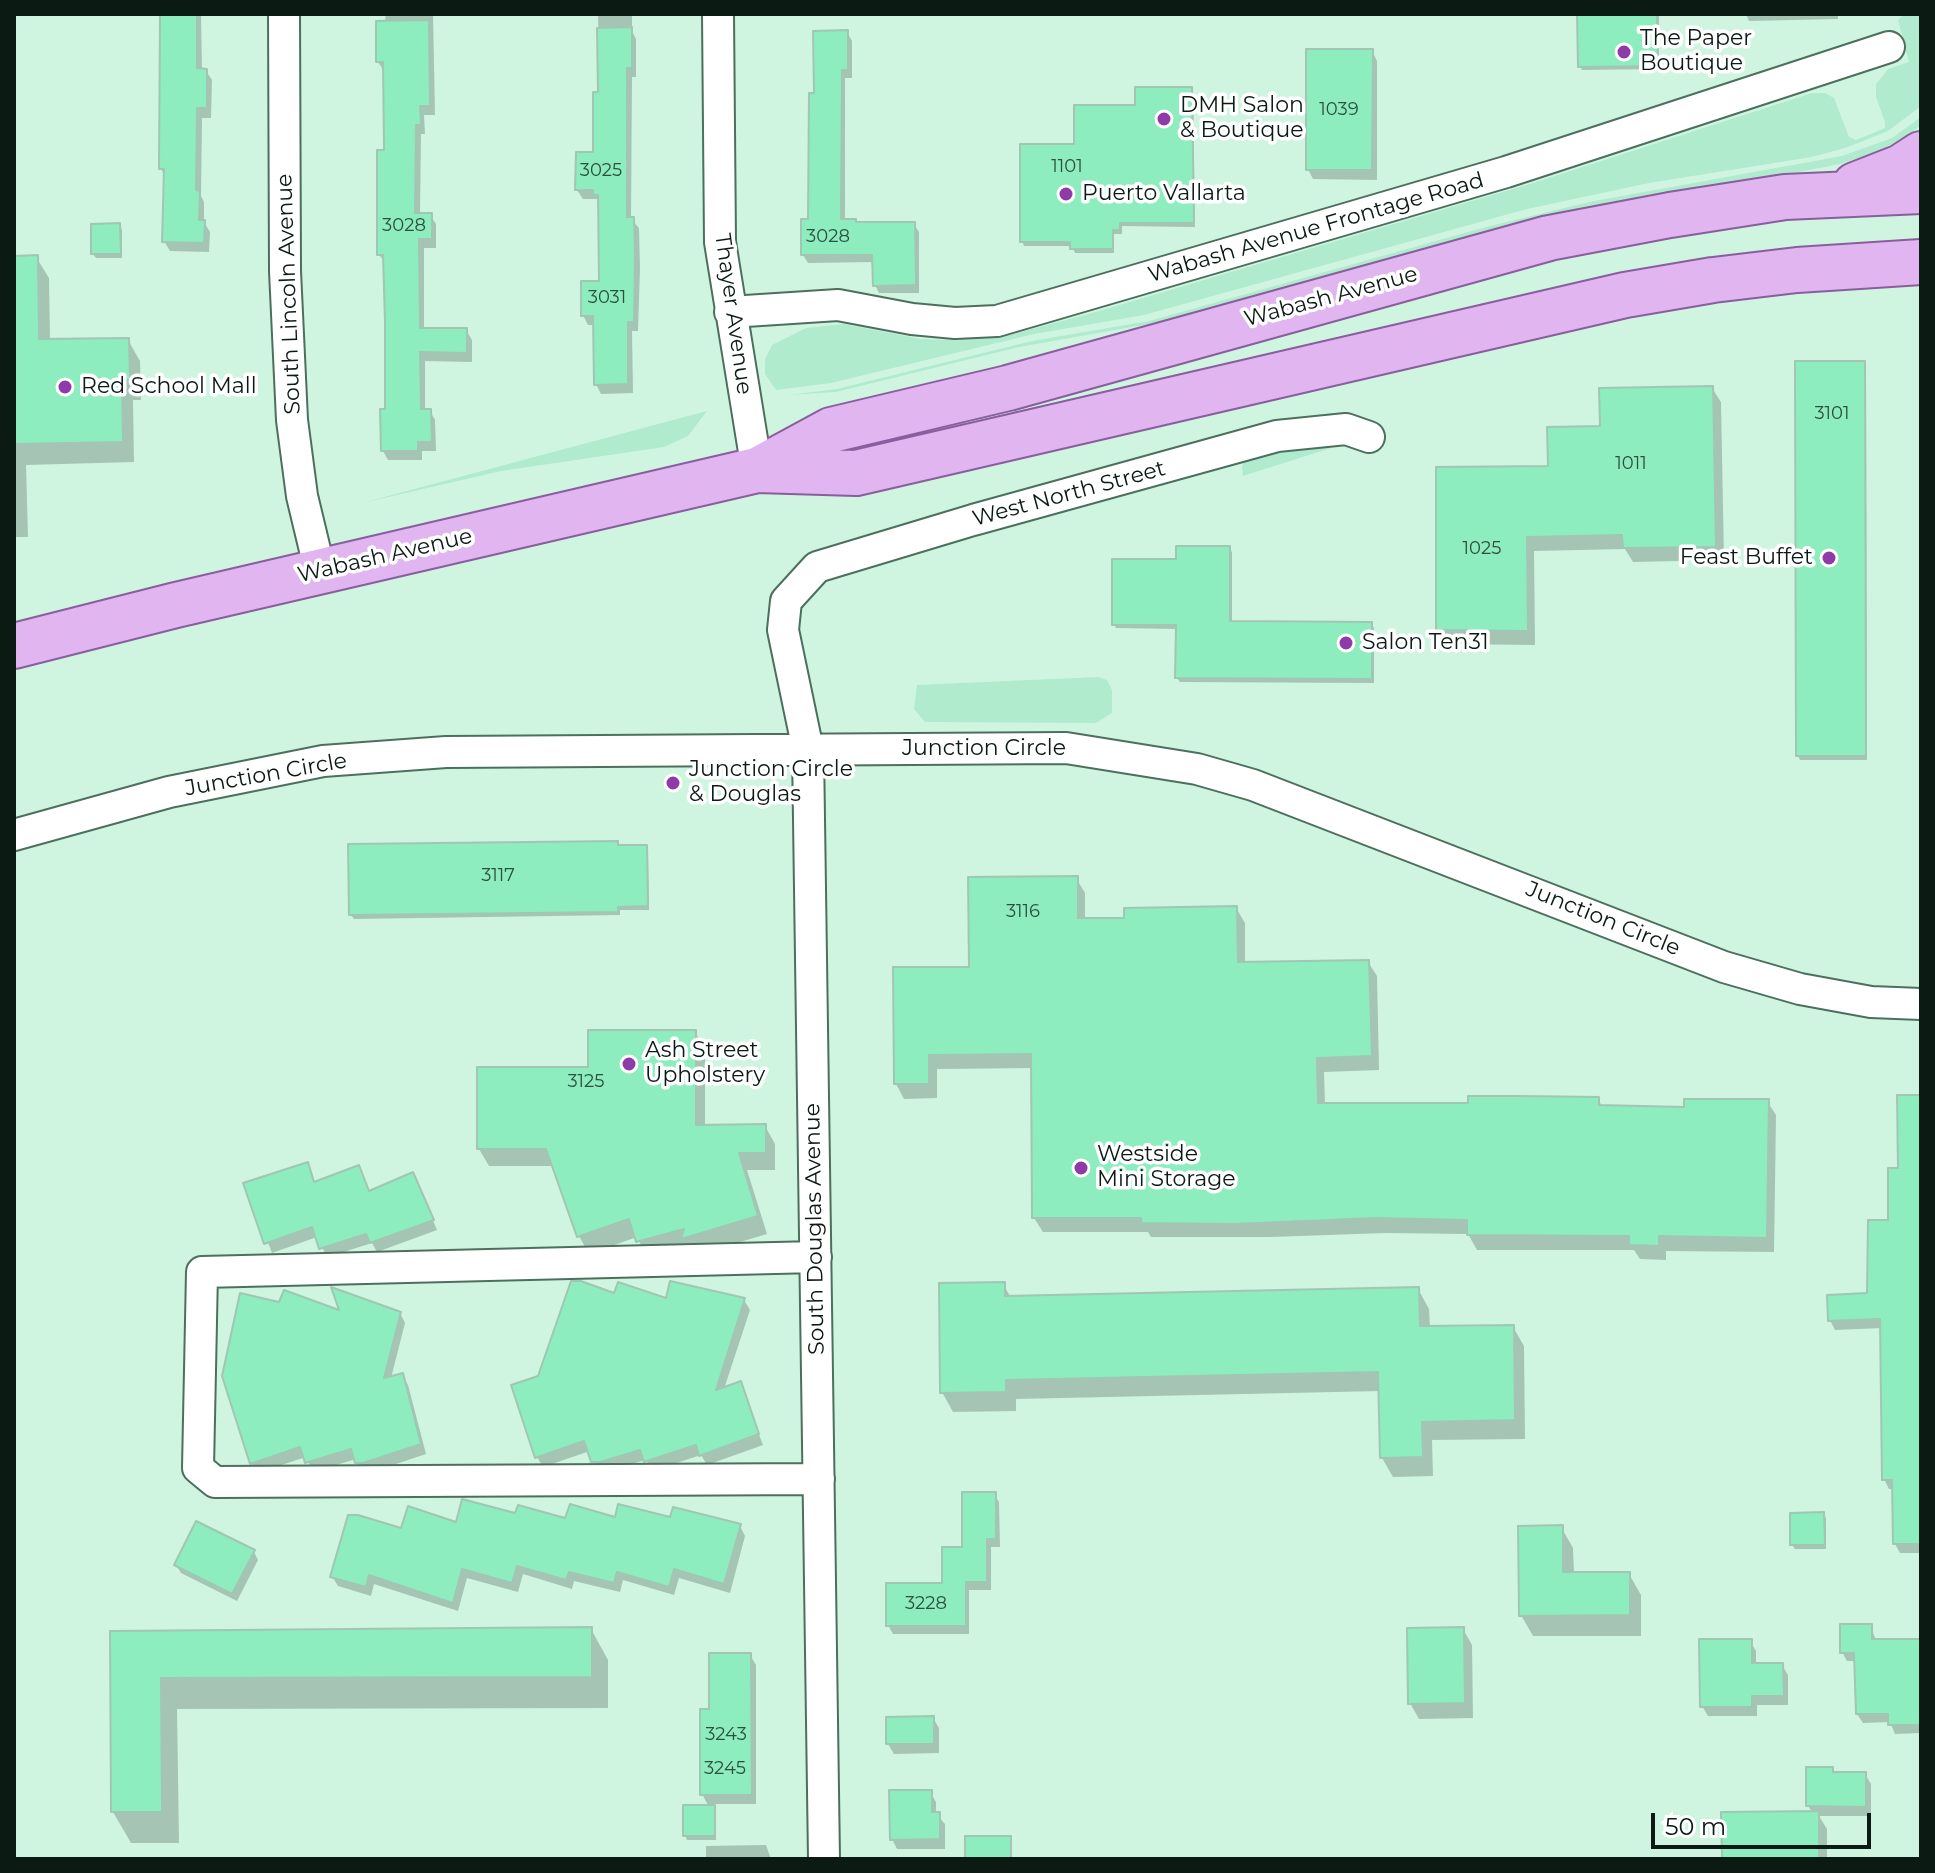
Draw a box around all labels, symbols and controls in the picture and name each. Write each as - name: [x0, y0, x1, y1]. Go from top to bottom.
- place label: The Paper Boutique: [1640, 26, 1752, 78]
- marker: The Paper Boutique: [1615, 43, 1633, 61]
- place label: DMH Salon & Boutique: [1180, 93, 1304, 144]
- house number: 1039: [1319, 99, 1359, 121]
- marker: DMH Salon & Boutique: [1155, 110, 1173, 128]
- house number: 1101: [1051, 156, 1083, 178]
- house number: 3025: [580, 160, 622, 182]
- street label: Wabash Avenue Frontage Road: [1145, 167, 1487, 289]
- street label: South Lincoln Avenue: [272, 173, 306, 415]
- place label: Puerto Vallarta: [1082, 181, 1246, 207]
- marker: Puerto Vallarta: [1057, 185, 1075, 203]
- house number: 3028: [382, 215, 426, 237]
- house number: 3028: [806, 226, 850, 248]
- street label: Thayer Avenue: [709, 232, 757, 396]
- street label: Wabash Avenue: [1241, 261, 1421, 333]
- house number: 3031: [588, 287, 626, 309]
- place label: Red School Mall: [81, 374, 257, 400]
- marker: Red School Mall: [56, 378, 74, 396]
- house number: 3101: [1814, 403, 1850, 425]
- house number: 1011: [1615, 453, 1647, 475]
- street label: West North Street: [970, 456, 1168, 532]
- street label: Wabash Avenue: [295, 523, 475, 589]
- house number: 1025: [1463, 538, 1501, 560]
- place label: Feast Buffet: [1680, 545, 1813, 571]
- marker: Feast Buffet: [1820, 549, 1838, 567]
- place label: Salon Ten31: [1362, 630, 1489, 656]
- marker: Salon Ten31: [1337, 634, 1355, 652]
- street label: Junction Circle: [902, 736, 1066, 762]
- street label: Junction Circle: [183, 748, 349, 802]
- place label: Junction Circle & Douglas: [689, 757, 853, 808]
- marker: Junction Circle & Douglas: [664, 774, 682, 792]
- house number: 3117: [481, 865, 515, 887]
- street label: Junction Circle: [1522, 876, 1684, 962]
- house number: 3116: [1006, 901, 1040, 923]
- place label: Ash Street Upholstery: [645, 1038, 765, 1090]
- marker: Ash Street Upholstery: [620, 1055, 638, 1073]
- house number: 3125: [567, 1071, 605, 1093]
- street label: South Douglas Avenue: [800, 1103, 830, 1355]
- place label: Westside Mini Storage: [1097, 1142, 1236, 1194]
- marker: Westside Mini Storage: [1072, 1159, 1090, 1177]
- house number: 3228: [905, 1593, 947, 1615]
- house number: 3243: [705, 1724, 747, 1746]
- house number: 3245: [704, 1758, 746, 1780]
- scale bar: [1655, 1797, 1875, 1847]
- text: 50 m: [1665, 1812, 1726, 1841]

